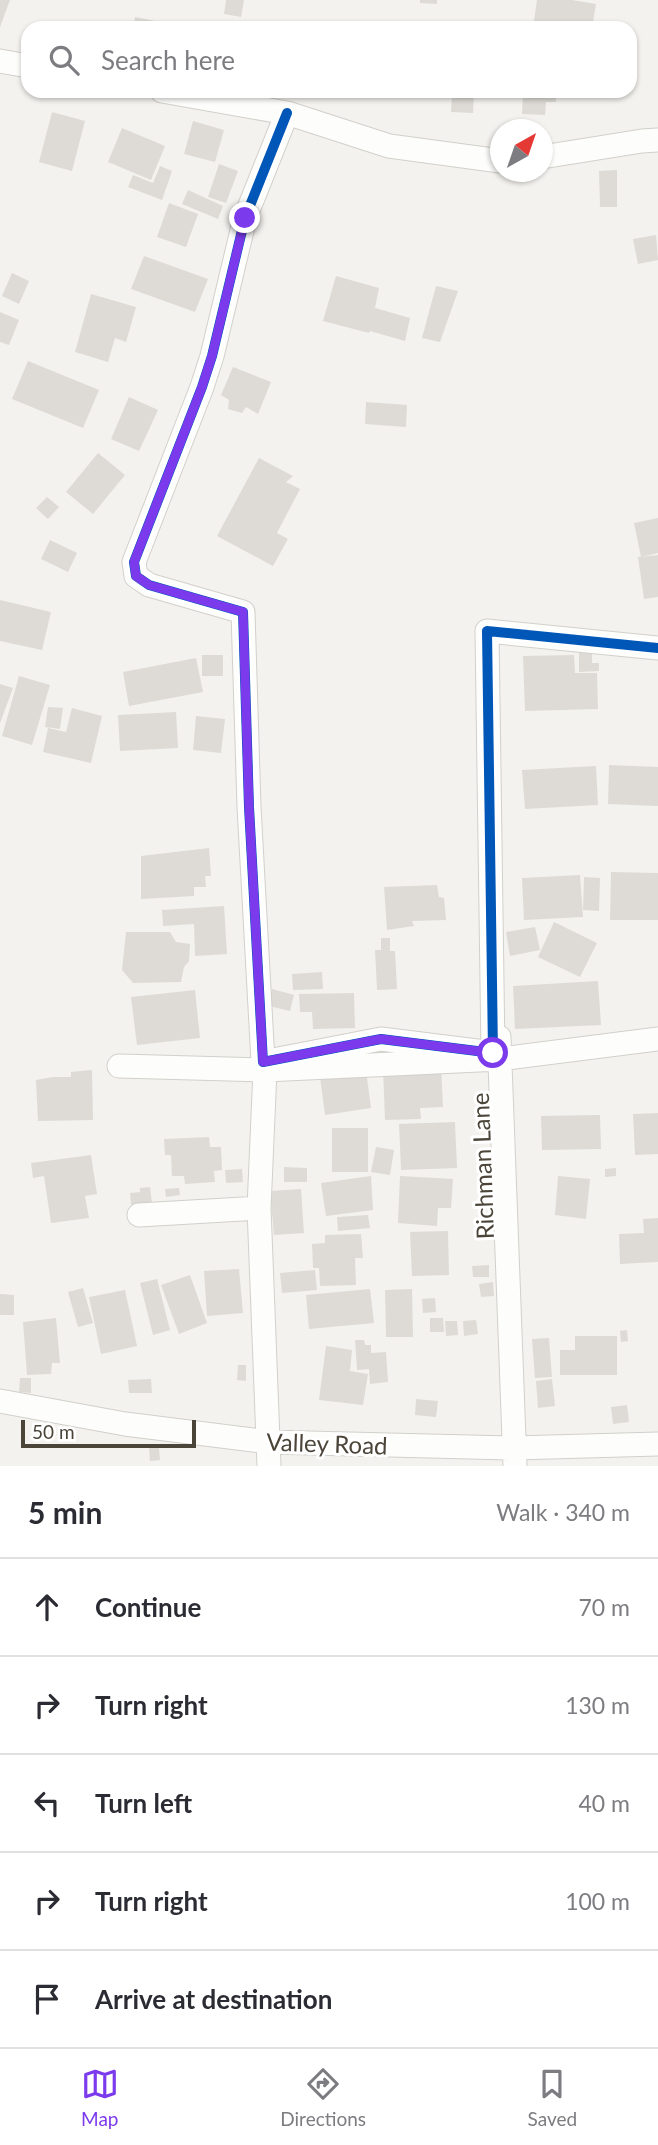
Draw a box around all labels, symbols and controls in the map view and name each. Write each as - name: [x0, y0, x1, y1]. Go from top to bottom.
- search box: [21, 21, 637, 98]
- icon: search: [45, 41, 83, 79]
- text: Search here: [101, 44, 235, 76]
- north arrow: [490, 119, 553, 182]
- route end: [229, 202, 260, 233]
- route start: [477, 1037, 508, 1068]
- street label: Richman Lane: [465, 1092, 499, 1240]
- scale bar: [21, 1417, 196, 1449]
- text: 50 m: [32, 1420, 75, 1443]
- street label: Valley Road: [266, 1426, 388, 1460]
- text: 5 min: [28, 1494, 102, 1530]
- text: Walk · 340 m: [496, 1498, 630, 1526]
- icon: ahead: [28, 1588, 66, 1626]
- text: Continue: [95, 1591, 201, 1623]
- text: 70 m: [579, 1593, 630, 1621]
- icon: right: [28, 1686, 66, 1724]
- text: Turn right: [95, 1689, 208, 1721]
- text: 130 m: [565, 1691, 630, 1719]
- icon: left: [28, 1784, 66, 1822]
- text: Turn left: [95, 1787, 192, 1819]
- text: 40 m: [579, 1789, 630, 1817]
- icon: right: [28, 1882, 66, 1920]
- text: Turn right: [95, 1885, 208, 1917]
- text: 100 m: [565, 1887, 630, 1915]
- icon: arrive: [28, 1980, 66, 2018]
- text: Arrive at destination: [95, 1983, 332, 2015]
- tab: Map: [81, 2065, 119, 2130]
- tab: Directions: [280, 2065, 366, 2130]
- tab: Saved: [528, 2065, 577, 2130]

